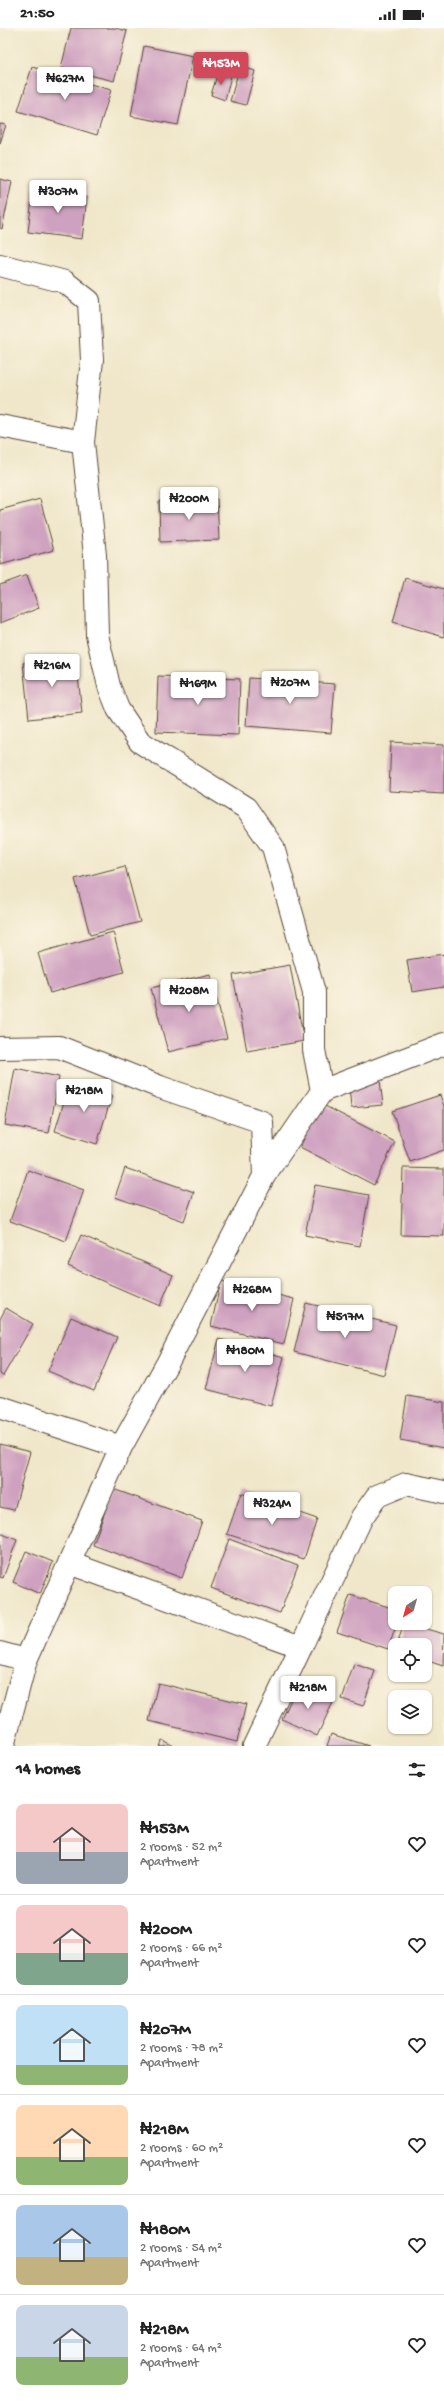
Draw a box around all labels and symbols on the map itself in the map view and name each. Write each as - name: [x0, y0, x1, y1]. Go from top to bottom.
- pin: ₦153M: [193, 52, 249, 86]
- pin: ₦627M: [37, 67, 93, 101]
- pin: ₦307M: [30, 180, 86, 214]
- pin: ₦200M: [161, 487, 217, 521]
- pin: ₦216M: [24, 654, 80, 688]
- pin: ₦207M: [262, 671, 318, 705]
- pin: ₦169M: [170, 672, 226, 706]
- pin: ₦208M: [161, 979, 217, 1013]
- pin: ₦218M: [56, 1079, 112, 1113]
- pin: ₦268M: [224, 1278, 280, 1312]
- pin: ₦517M: [317, 1305, 373, 1339]
- pin: ₦180M: [217, 1339, 273, 1373]
- pin: ₦324M: [244, 1492, 300, 1526]
- north arrow: [388, 1586, 432, 1630]
- pin: ₦218M: [280, 1676, 336, 1710]

